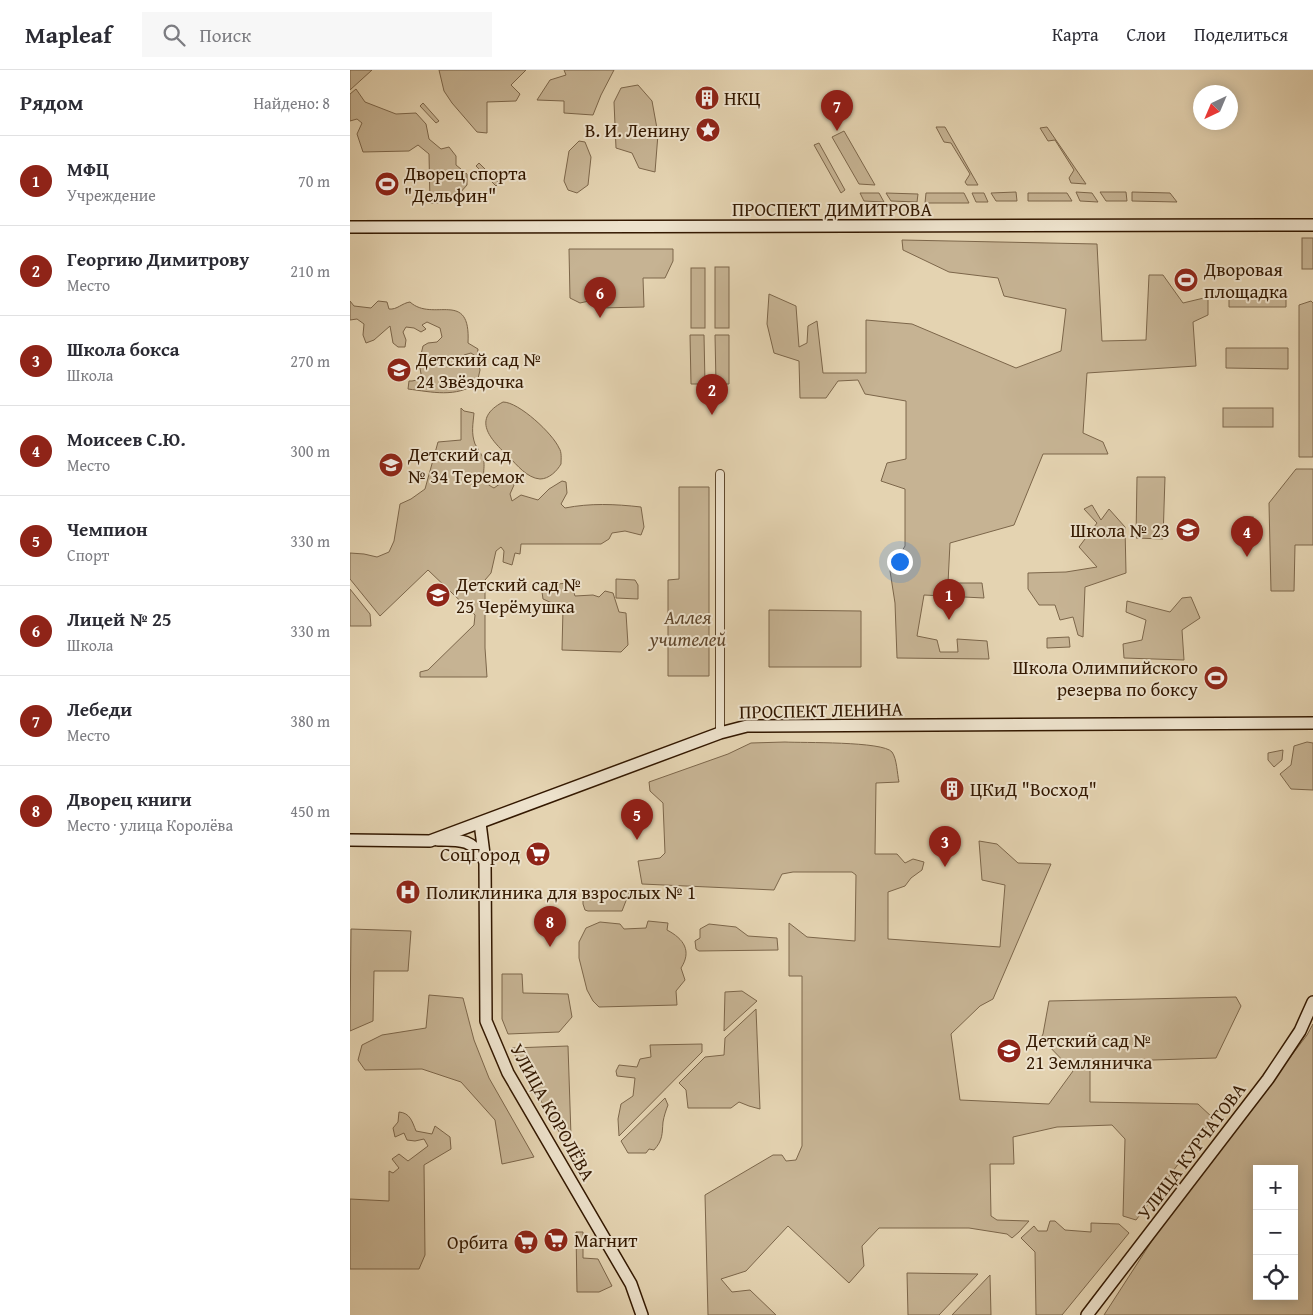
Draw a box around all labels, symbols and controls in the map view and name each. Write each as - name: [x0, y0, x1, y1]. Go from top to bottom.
- search box: [142, 12, 492, 57]
- text: Mapleaf: [25, 17, 112, 52]
- icon: search: [160, 21, 188, 49]
- text: Поиск: [200, 21, 251, 49]
- text: Карта: [1052, 21, 1099, 48]
- text: Слои: [1127, 21, 1166, 48]
- text: Поделиться: [1194, 21, 1288, 48]
- place label: НКЦ: [724, 84, 761, 112]
- building icon: НКЦ: [694, 85, 720, 111]
- north arrow: [1193, 85, 1238, 130]
- text: Рядом: [20, 87, 83, 118]
- pin: 7: [821, 90, 853, 131]
- text: Найдено: 8: [253, 91, 330, 115]
- place label: В. И. Ленину: [585, 116, 690, 144]
- place icon: В. И. Ленину: [695, 117, 721, 143]
- text: МФЦ: [67, 155, 109, 183]
- place label: Дворец спорта "Дельфин": [403, 159, 527, 209]
- text: 1: [32, 169, 40, 193]
- text: 70 m: [298, 169, 330, 193]
- sports icon: Дворец спорта "Дельфин": [374, 171, 400, 197]
- text: Учреждение: [67, 183, 156, 207]
- street label: ПРОСПЕКТ ДИМИТРОВА: [732, 195, 932, 223]
- text: Георгию Димитрову: [67, 245, 249, 273]
- place label: Дворовая площадка: [1203, 255, 1288, 305]
- text: 2: [32, 259, 40, 283]
- text: 210 m: [290, 259, 330, 283]
- sports icon: Дворовая площадка: [1173, 267, 1199, 293]
- text: Место: [67, 273, 110, 297]
- pin: 6: [584, 277, 616, 318]
- text: Школа бокса: [67, 335, 179, 363]
- place label: Детский сад № 24 Звёздочка: [415, 345, 541, 395]
- text: 3: [32, 349, 40, 373]
- text: 270 m: [290, 349, 330, 373]
- school or university icon: Детский сад № 24 Звёздочка: [386, 357, 412, 383]
- text: Школа: [67, 363, 113, 387]
- pin: 2: [696, 374, 728, 415]
- text: Моисеев С.Ю.: [67, 425, 186, 453]
- text: 4: [32, 439, 40, 463]
- text: 300 m: [290, 439, 330, 463]
- place label: Детский сад № 34 Теремок: [407, 440, 525, 490]
- school or university icon: Детский сад № 34 Теремок: [378, 452, 404, 478]
- text: Место: [67, 453, 110, 477]
- text: Чемпион: [67, 515, 148, 543]
- place label: Школа № 23: [1070, 516, 1170, 544]
- pin: 4: [1231, 516, 1263, 557]
- school or university icon: Школа № 23: [1175, 517, 1201, 543]
- text: 5: [32, 529, 40, 553]
- text: 330 m: [290, 529, 330, 553]
- text: Спорт: [67, 543, 109, 567]
- your location: [887, 549, 913, 575]
- place label: Детский сад № 25 Черёмушка: [455, 570, 581, 620]
- pin: 1: [933, 579, 965, 620]
- school or university icon: Детский сад № 25 Черёмушка: [425, 582, 451, 608]
- park label: Аллея учителей: [648, 603, 726, 653]
- text: Лицей № 25: [67, 605, 172, 633]
- text: 6: [32, 619, 40, 643]
- text: 330 m: [290, 619, 330, 643]
- text: Школа: [67, 633, 113, 657]
- place label: Школа Олимпийского резерва по боксу: [1013, 653, 1198, 703]
- sports icon: Школа Олимпийского резерва по боксу: [1203, 665, 1229, 691]
- text: Лебеди: [67, 695, 132, 723]
- street label: ПРОСПЕКТ ЛЕНИНА: [739, 695, 904, 725]
- text: 7: [32, 709, 40, 733]
- text: 380 m: [290, 709, 330, 733]
- text: Место: [67, 723, 110, 747]
- place label: ЦКиД "Восход": [970, 775, 1097, 803]
- building icon: ЦКиД "Восход": [939, 776, 965, 802]
- text: Дворец книги: [67, 785, 192, 813]
- text: 8: [32, 799, 40, 823]
- text: 450 m: [290, 799, 330, 823]
- pin: 5: [621, 799, 653, 840]
- text: Место · улица Королёва: [67, 813, 233, 837]
- pin: 3: [929, 826, 961, 867]
- place label: СоцГород: [440, 840, 520, 868]
- supermarket icon: СоцГород: [525, 841, 551, 867]
- place label: Поликлиника для взрослых № 1: [426, 878, 696, 906]
- hospital icon: Поликлиника для взрослых № 1: [395, 879, 421, 905]
- pin: 8: [534, 906, 566, 947]
- place label: Детский сад № 21 Земляничка: [1025, 1026, 1152, 1076]
- street label: УЛИЦА КОРОЛЁВА: [504, 1038, 603, 1186]
- school or university icon: Детский сад № 21 Земляничка: [996, 1038, 1022, 1064]
- street label: УЛИЦА КУРЧАТОВА: [1130, 1076, 1252, 1226]
- map controls: [1253, 1165, 1298, 1300]
- button: +: [1253, 1165, 1298, 1210]
- button: −: [1253, 1210, 1298, 1255]
- place label: Магнит: [574, 1226, 638, 1254]
- supermarket icon: Магнит: [543, 1227, 569, 1253]
- place label: Орбита: [447, 1228, 508, 1256]
- supermarket icon: Орбита: [513, 1229, 539, 1255]
- button: locate: [1253, 1255, 1298, 1300]

